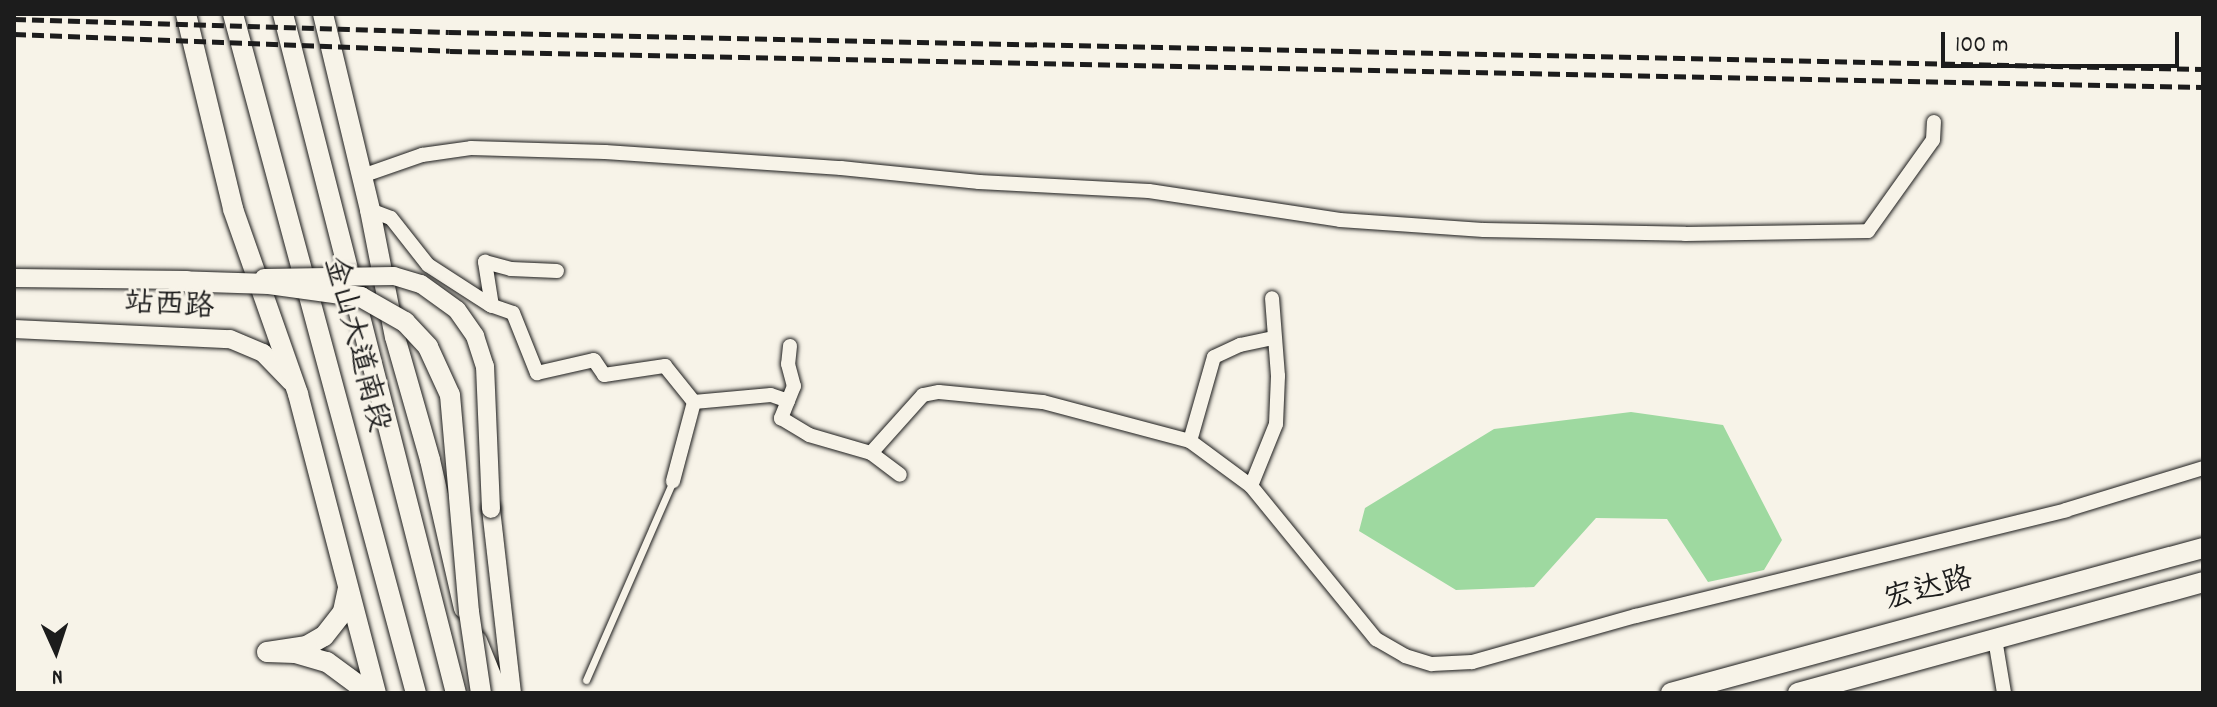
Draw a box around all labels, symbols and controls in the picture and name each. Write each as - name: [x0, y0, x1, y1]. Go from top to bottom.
- scale bar: [1945, 16, 2183, 66]
- text: 100 m: [1955, 29, 2008, 63]
- street label: 金山大道南段: [313, 253, 395, 437]
- street label: 站西路: [123, 288, 215, 328]
- street label: 宏达路: [1881, 563, 1977, 621]
- north arrow: [16, 611, 96, 691]
- text: N: [51, 660, 64, 691]

